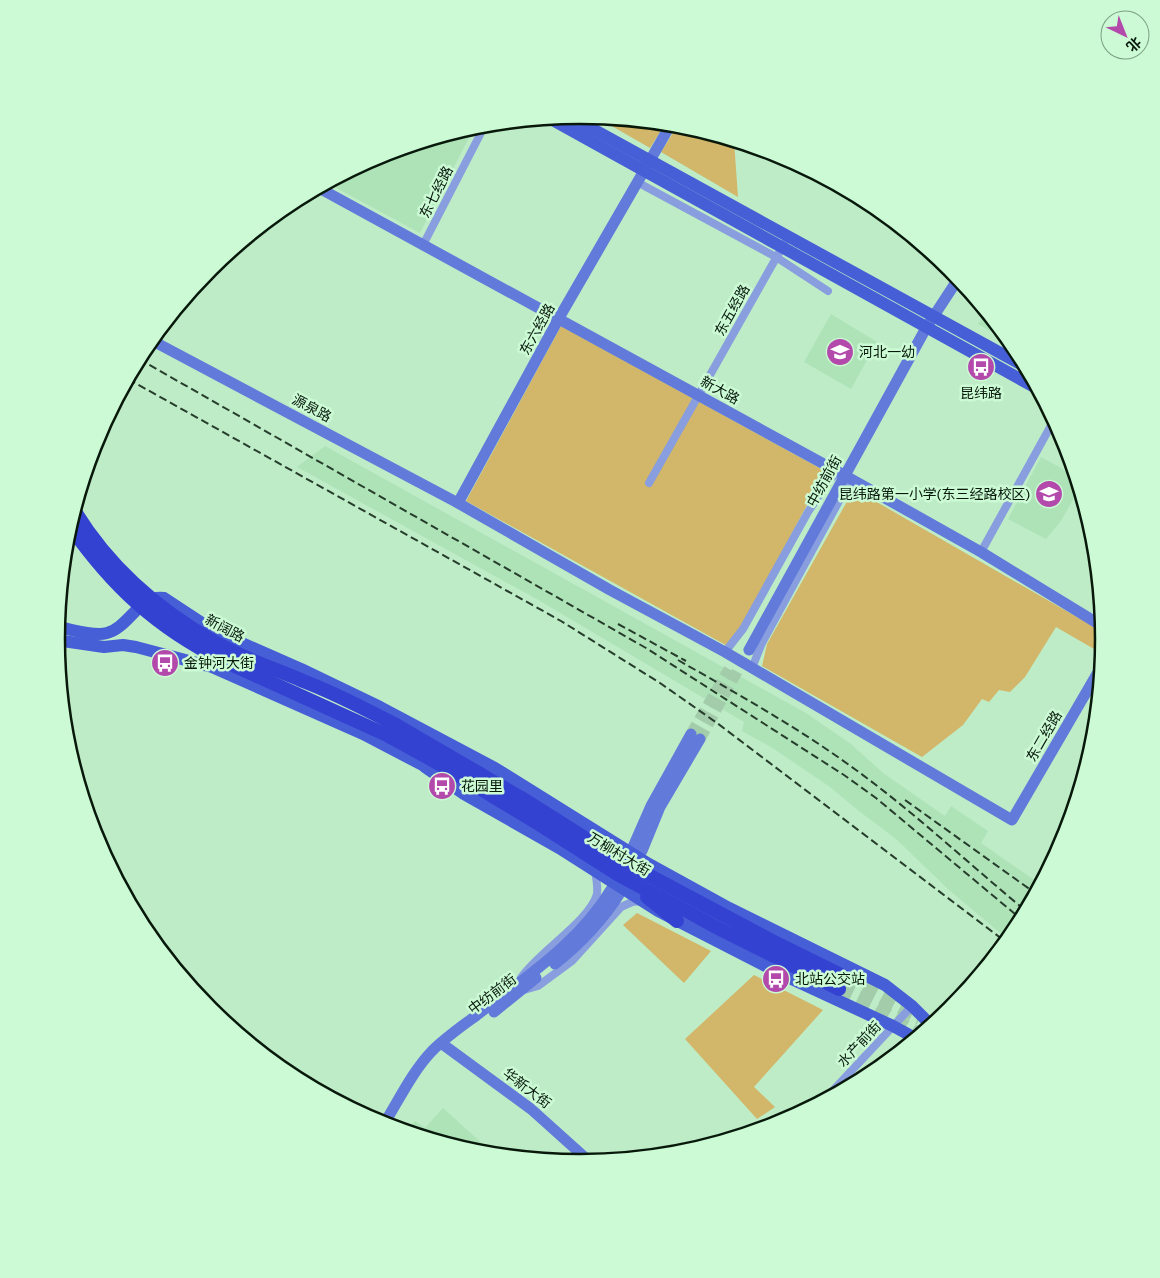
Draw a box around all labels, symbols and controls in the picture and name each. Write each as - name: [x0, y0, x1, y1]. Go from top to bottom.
- north arrow: [1100, 10, 1150, 60]
- text: 北: [1123, 34, 1144, 55]
- street label: 东七经路: [416, 163, 456, 221]
- street label: 东五经路: [711, 282, 753, 338]
- street label: 东六经路: [516, 301, 558, 357]
- school or university icon: 河北一幼: [825, 337, 855, 367]
- place label: 河北一幼: [859, 344, 915, 360]
- bus stop icon: 昆纬路: [966, 352, 996, 382]
- street label: 新大路: [698, 373, 742, 407]
- place label: 昆纬路: [960, 385, 1002, 401]
- street label: 源泉路: [290, 391, 334, 425]
- street label: 中纺前街: [803, 453, 845, 509]
- school or university icon: 昆纬路第一小学(东三经路校区): [1034, 479, 1064, 509]
- place label: 昆纬路第一小学(东三经路校区): [839, 486, 1030, 502]
- street label: 新阔路: [203, 611, 247, 645]
- bus stop icon: 金钟河大街: [150, 648, 180, 678]
- place label: 金钟河大街: [184, 655, 254, 671]
- street label: 东二经路: [1023, 708, 1065, 764]
- bus stop icon: 花园里: [427, 771, 457, 801]
- place label: 花园里: [461, 778, 503, 794]
- street label: 万柳村大街: [585, 829, 653, 879]
- bus stop icon: 北站公交站: [761, 964, 791, 994]
- street label: 中纺前街: [465, 971, 519, 1017]
- place label: 北站公交站: [795, 971, 865, 987]
- street label: 水产前街: [834, 1018, 884, 1070]
- street label: 华新大街: [500, 1065, 554, 1111]

